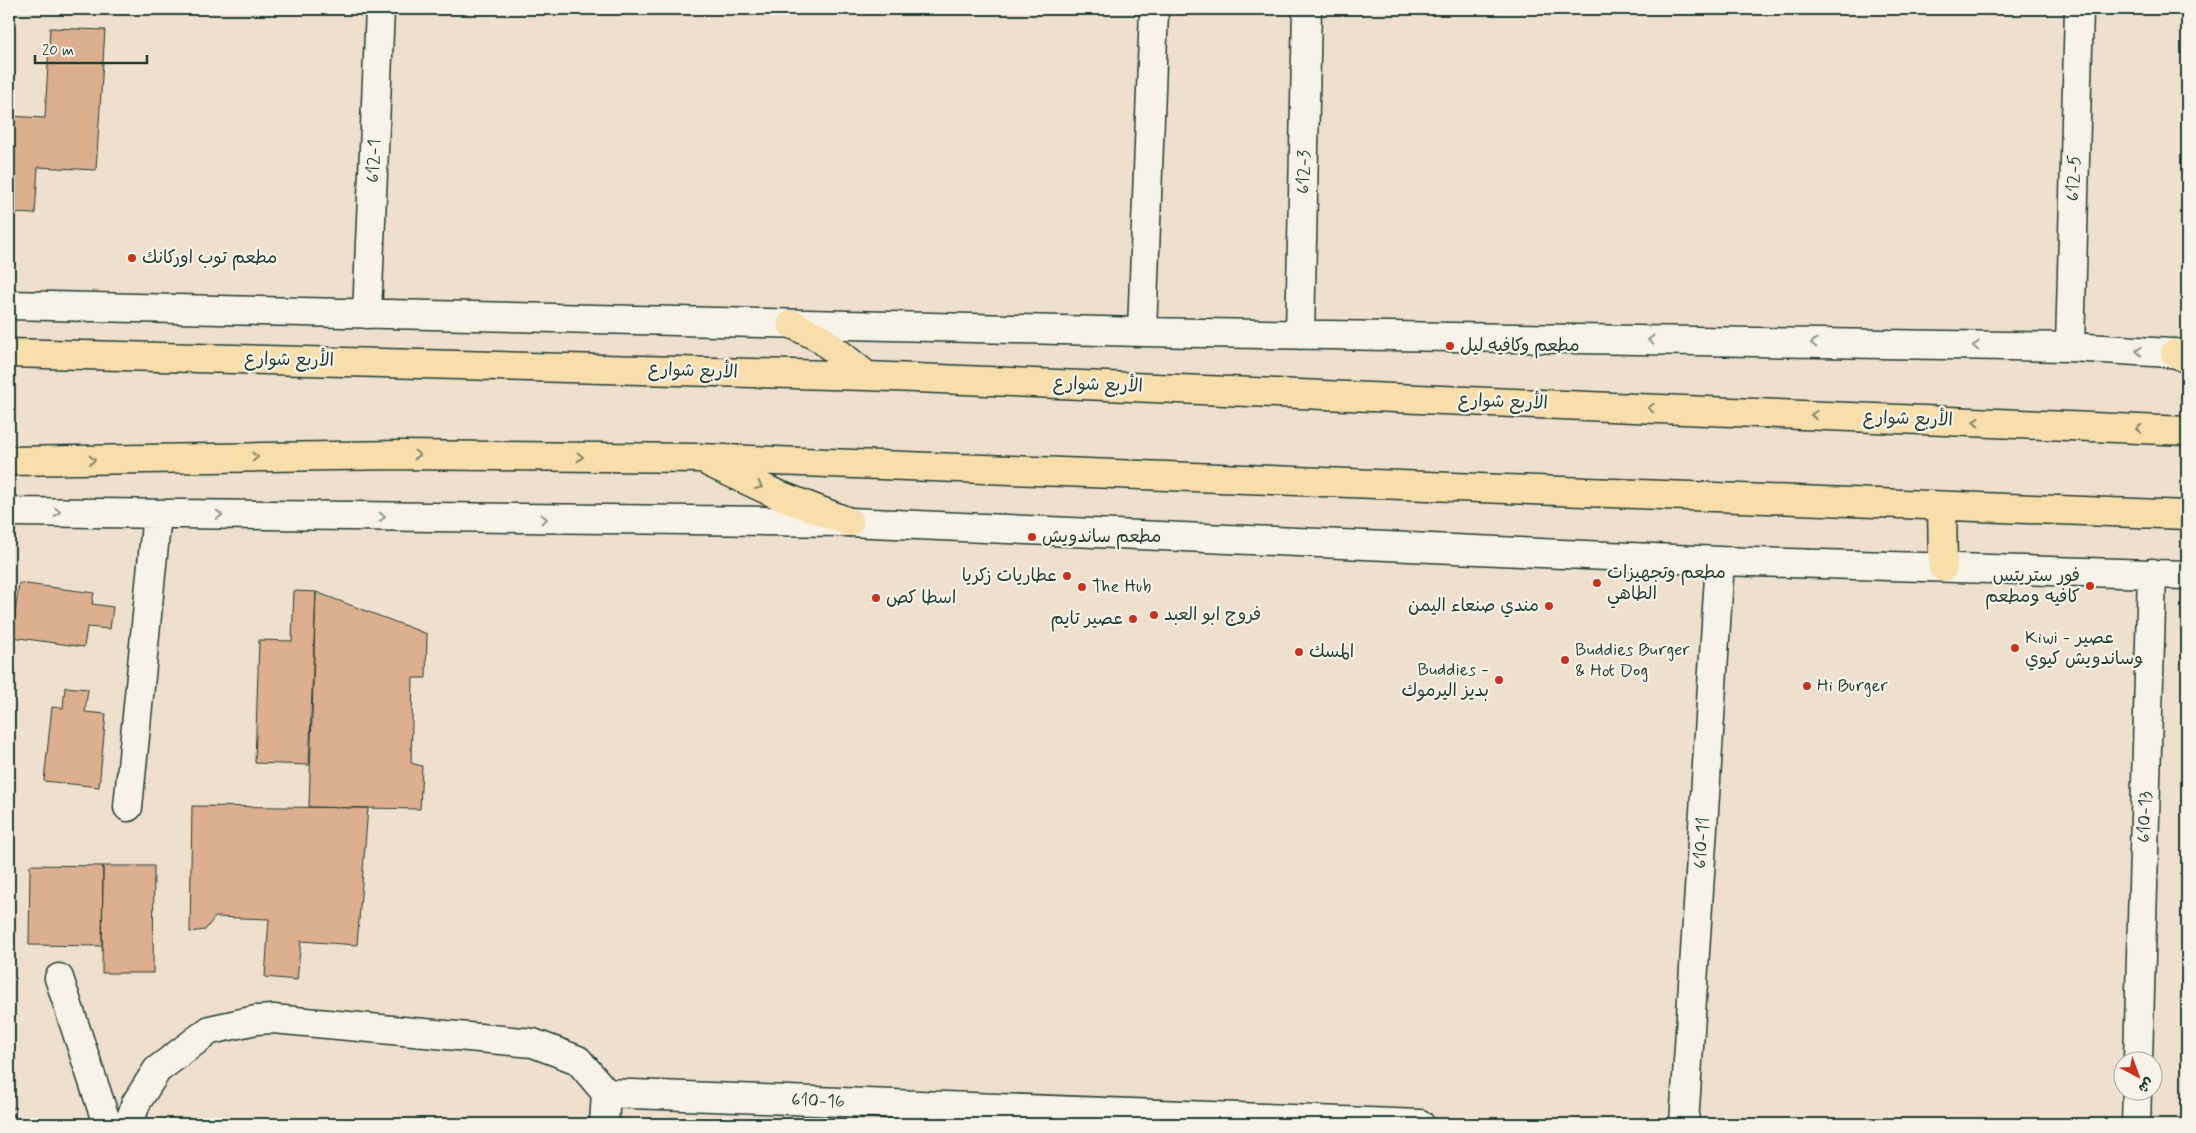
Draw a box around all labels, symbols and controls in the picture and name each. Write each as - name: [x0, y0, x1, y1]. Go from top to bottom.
- scale bar: [35, 32, 148, 64]
- text: 20 m: [42, 41, 74, 61]
- street label: 612-1: [361, 139, 387, 183]
- street label: 612-3: [1292, 150, 1316, 194]
- street label: 612-5: [2061, 154, 2087, 202]
- place label: مطعم توب اوركانك: [142, 246, 277, 271]
- marker: مطعم توب اوركانك: [126, 252, 138, 264]
- place label: مطعم وكافيه ليل: [1460, 334, 1580, 359]
- one-way arrow: [1647, 335, 1655, 346]
- one-way arrow: [1809, 338, 1817, 348]
- marker: مطعم وكافيه ليل: [1444, 340, 1456, 352]
- one-way arrow: [1972, 341, 1980, 351]
- street label: الأربع شوارع: [244, 346, 334, 373]
- one-way arrow: [2134, 346, 2142, 357]
- street label: الأربع شوارع: [648, 356, 738, 385]
- street label: الأربع شوارع: [1053, 370, 1143, 399]
- street label: الأربع شوارع: [1458, 387, 1548, 416]
- one-way arrow: [1647, 403, 1655, 414]
- street label: الأربع شوارع: [1863, 404, 1953, 433]
- one-way arrow: [1810, 410, 1818, 421]
- one-way arrow: [1972, 417, 1980, 427]
- one-way arrow: [2134, 423, 2142, 434]
- one-way arrow: [414, 450, 422, 460]
- one-way arrow: [251, 452, 259, 463]
- one-way arrow: [576, 452, 584, 462]
- one-way arrow: [89, 455, 97, 465]
- one-way arrow: [754, 480, 763, 491]
- one-way arrow: [53, 507, 61, 518]
- one-way arrow: [216, 510, 224, 520]
- one-way arrow: [378, 512, 386, 522]
- one-way arrow: [541, 513, 549, 524]
- place label: مطعم ساندويش: [1042, 525, 1161, 550]
- marker: مطعم ساندويش: [1026, 531, 1038, 543]
- place label: مطعم وتجهيزات الطاهي: [1607, 561, 1726, 609]
- place label: عطاريات زكريا: [962, 564, 1057, 588]
- place label: فور ستريتس كافيه ومطعم: [1985, 564, 2080, 610]
- marker: عطاريات زكريا: [1061, 570, 1073, 582]
- place label: The Hub: [1092, 575, 1152, 599]
- marker: مطعم وتجهيزات الطاهي: [1591, 577, 1603, 589]
- marker: فور ستريتس كافيه ومطعم: [2084, 580, 2096, 592]
- marker: The Hub: [1076, 581, 1088, 593]
- place label: اسطا كص: [886, 586, 956, 610]
- marker: اسطا كص: [870, 592, 882, 604]
- place label: مندي صنعاء اليمن: [1408, 594, 1539, 618]
- marker: مندي صنعاء اليمن: [1543, 600, 1555, 612]
- place label: فروج ابو العبد: [1164, 603, 1261, 627]
- place label: عصير تايم: [1051, 607, 1123, 632]
- marker: فروج ابو العبد: [1148, 609, 1160, 621]
- marker: عصير تايم: [1127, 613, 1139, 625]
- place label: Kiwi - عصير وساندويش كيوي: [2025, 626, 2144, 671]
- place label: Buddies Burger & Hot Dog: [1575, 638, 1690, 683]
- place label: المسك: [1309, 640, 1354, 664]
- marker: Kiwi - عصير وساندويش كيوي: [2009, 642, 2021, 654]
- marker: المسك: [1293, 646, 1305, 658]
- marker: Buddies Burger & Hot Dog: [1559, 654, 1571, 666]
- place label: Buddies - بديز اليرموك: [1401, 658, 1489, 703]
- marker: Buddies - بديز اليرموك: [1493, 674, 1505, 686]
- place label: Hi Burger: [1817, 674, 1888, 698]
- marker: Hi Burger: [1801, 680, 1813, 692]
- street label: 610-13: [2132, 790, 2158, 843]
- street label: 610-11: [1688, 816, 1716, 870]
- north arrow: [2114, 1050, 2164, 1100]
- text: ش: [2134, 1073, 2158, 1097]
- street label: 610-16: [791, 1088, 845, 1114]

